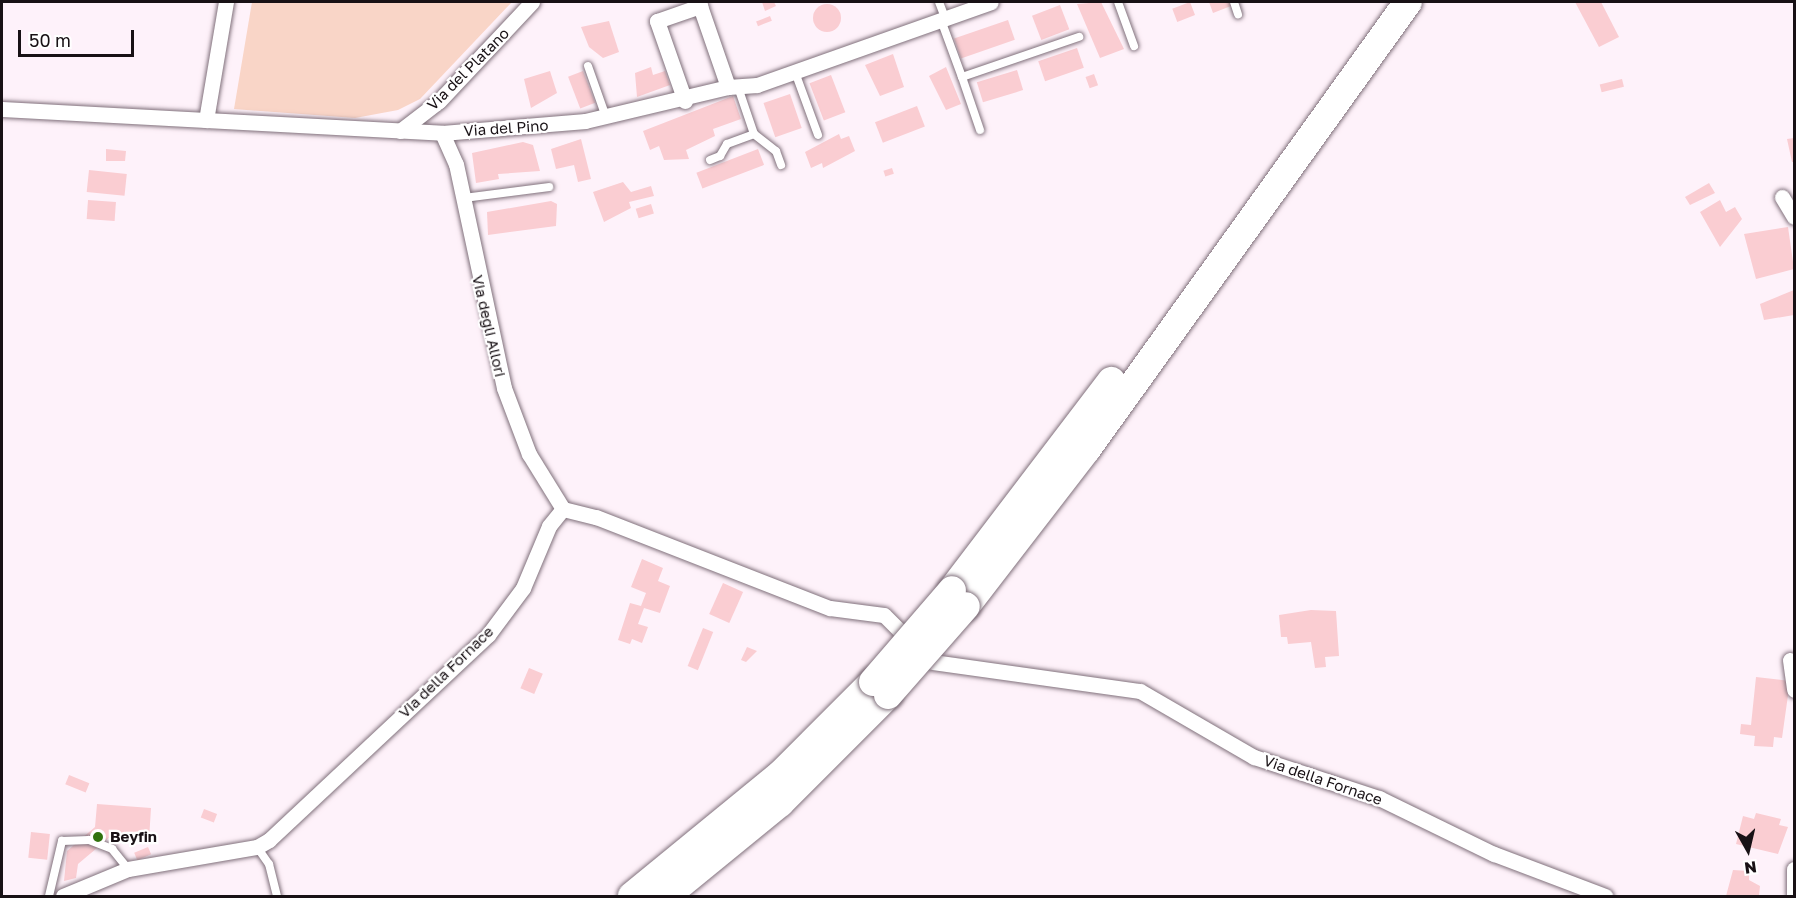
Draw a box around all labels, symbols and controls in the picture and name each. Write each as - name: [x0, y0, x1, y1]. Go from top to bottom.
- scale bar: [21, 18, 136, 56]
- street label: Via del Platano: [423, 24, 513, 114]
- text: 50 m: [29, 29, 71, 51]
- street label: Via del Pino: [463, 116, 549, 140]
- street label: Via degli Allori: [469, 273, 509, 379]
- street label: Via della Fornace: [395, 622, 497, 722]
- street label: Via della Fornace: [1261, 751, 1385, 809]
- north arrow: [1718, 820, 1778, 880]
- place label: Beyfin: [110, 828, 157, 846]
- marker: Beyfin: [91, 830, 105, 844]
- text: N: [1743, 857, 1758, 879]

